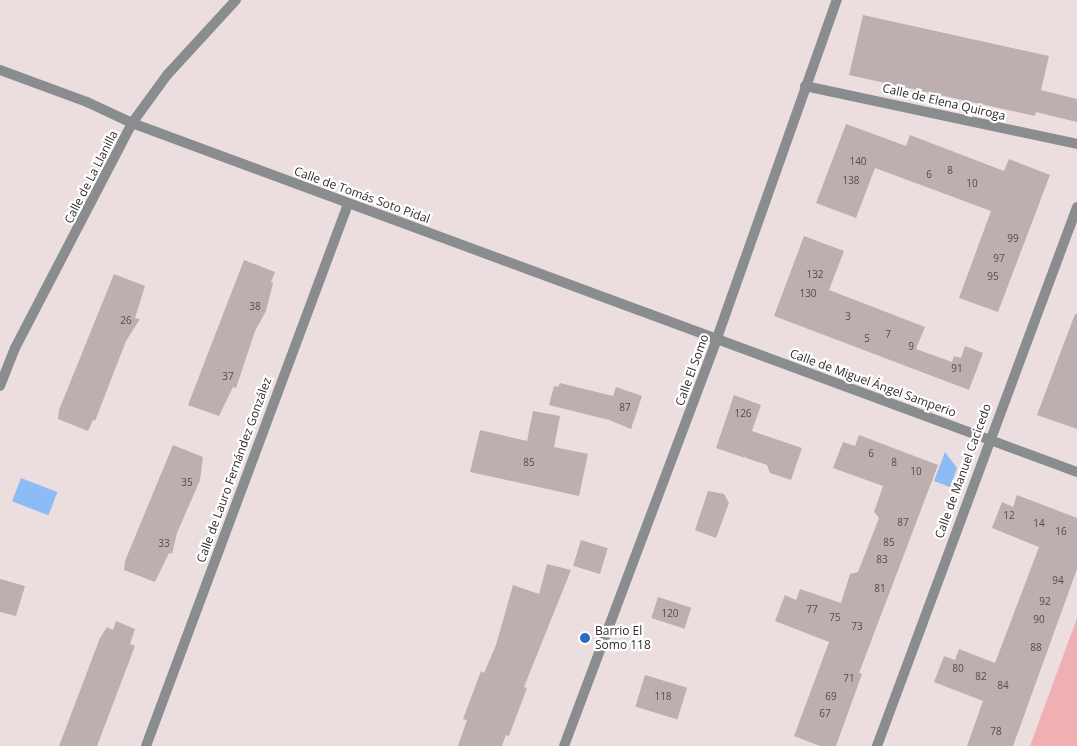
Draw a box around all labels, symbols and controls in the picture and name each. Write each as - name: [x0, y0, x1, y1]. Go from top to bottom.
- street label: Calle de Elena Quiroga: [881, 81, 1007, 123]
- street label: Calle de La Llanilla: [61, 128, 121, 226]
- house number: 140: [849, 156, 867, 168]
- street label: Calle de Tomás Soto Pidal: [292, 164, 432, 226]
- house number: 8: [947, 165, 953, 177]
- house number: 6: [926, 169, 932, 181]
- house number: 138: [842, 175, 860, 187]
- house number: 10: [966, 178, 978, 190]
- house number: 99: [1007, 233, 1019, 245]
- house number: 97: [993, 253, 1005, 265]
- house number: 132: [806, 269, 824, 281]
- house number: 95: [987, 271, 999, 283]
- house number: 130: [799, 288, 817, 300]
- house number: 38: [249, 301, 261, 313]
- house number: 3: [845, 311, 851, 323]
- house number: 26: [120, 315, 132, 327]
- house number: 7: [885, 329, 891, 341]
- street label: Calle El Somo: [672, 332, 712, 408]
- house number: 5: [864, 333, 870, 345]
- house number: 9: [908, 341, 914, 353]
- street label: Calle de Miguel Ángel Samperio: [788, 346, 958, 420]
- house number: 91: [951, 363, 963, 375]
- house number: 37: [222, 371, 234, 383]
- street label: Calle de Lauro Fernández González: [194, 375, 274, 565]
- house number: 87: [619, 402, 631, 414]
- street label: Calle de Manuel Cacicedo: [932, 402, 994, 540]
- house number: 126: [734, 408, 752, 420]
- house number: 6: [868, 448, 874, 460]
- house number: 85: [523, 457, 535, 469]
- house number: 8: [891, 457, 897, 469]
- house number: 10: [910, 466, 922, 478]
- house number: 35: [181, 477, 193, 489]
- house number: 12: [1003, 510, 1015, 522]
- house number: 87: [897, 517, 909, 529]
- house number: 14: [1033, 518, 1045, 530]
- house number: 16: [1055, 526, 1067, 538]
- house number: 85: [883, 537, 895, 549]
- house number: 33: [158, 538, 170, 550]
- house number: 83: [876, 554, 888, 566]
- house number: 94: [1052, 575, 1064, 587]
- house number: 81: [874, 583, 886, 595]
- house number: 92: [1039, 596, 1051, 608]
- house number: 77: [806, 604, 818, 616]
- house number: 120: [661, 608, 679, 620]
- house number: 75: [829, 612, 841, 624]
- house number: 90: [1033, 614, 1045, 626]
- house number: 73: [851, 621, 863, 633]
- place label: Barrio El Somo 118: [595, 624, 651, 652]
- marker: Barrio El Somo 118: [579, 632, 591, 644]
- house number: 88: [1030, 642, 1042, 654]
- house number: 80: [952, 663, 964, 675]
- house number: 82: [975, 671, 987, 683]
- house number: 71: [843, 673, 855, 685]
- house number: 84: [997, 680, 1009, 692]
- house number: 118: [654, 691, 672, 703]
- house number: 69: [825, 691, 837, 703]
- house number: 67: [819, 708, 831, 720]
- house number: 78: [990, 726, 1002, 738]

